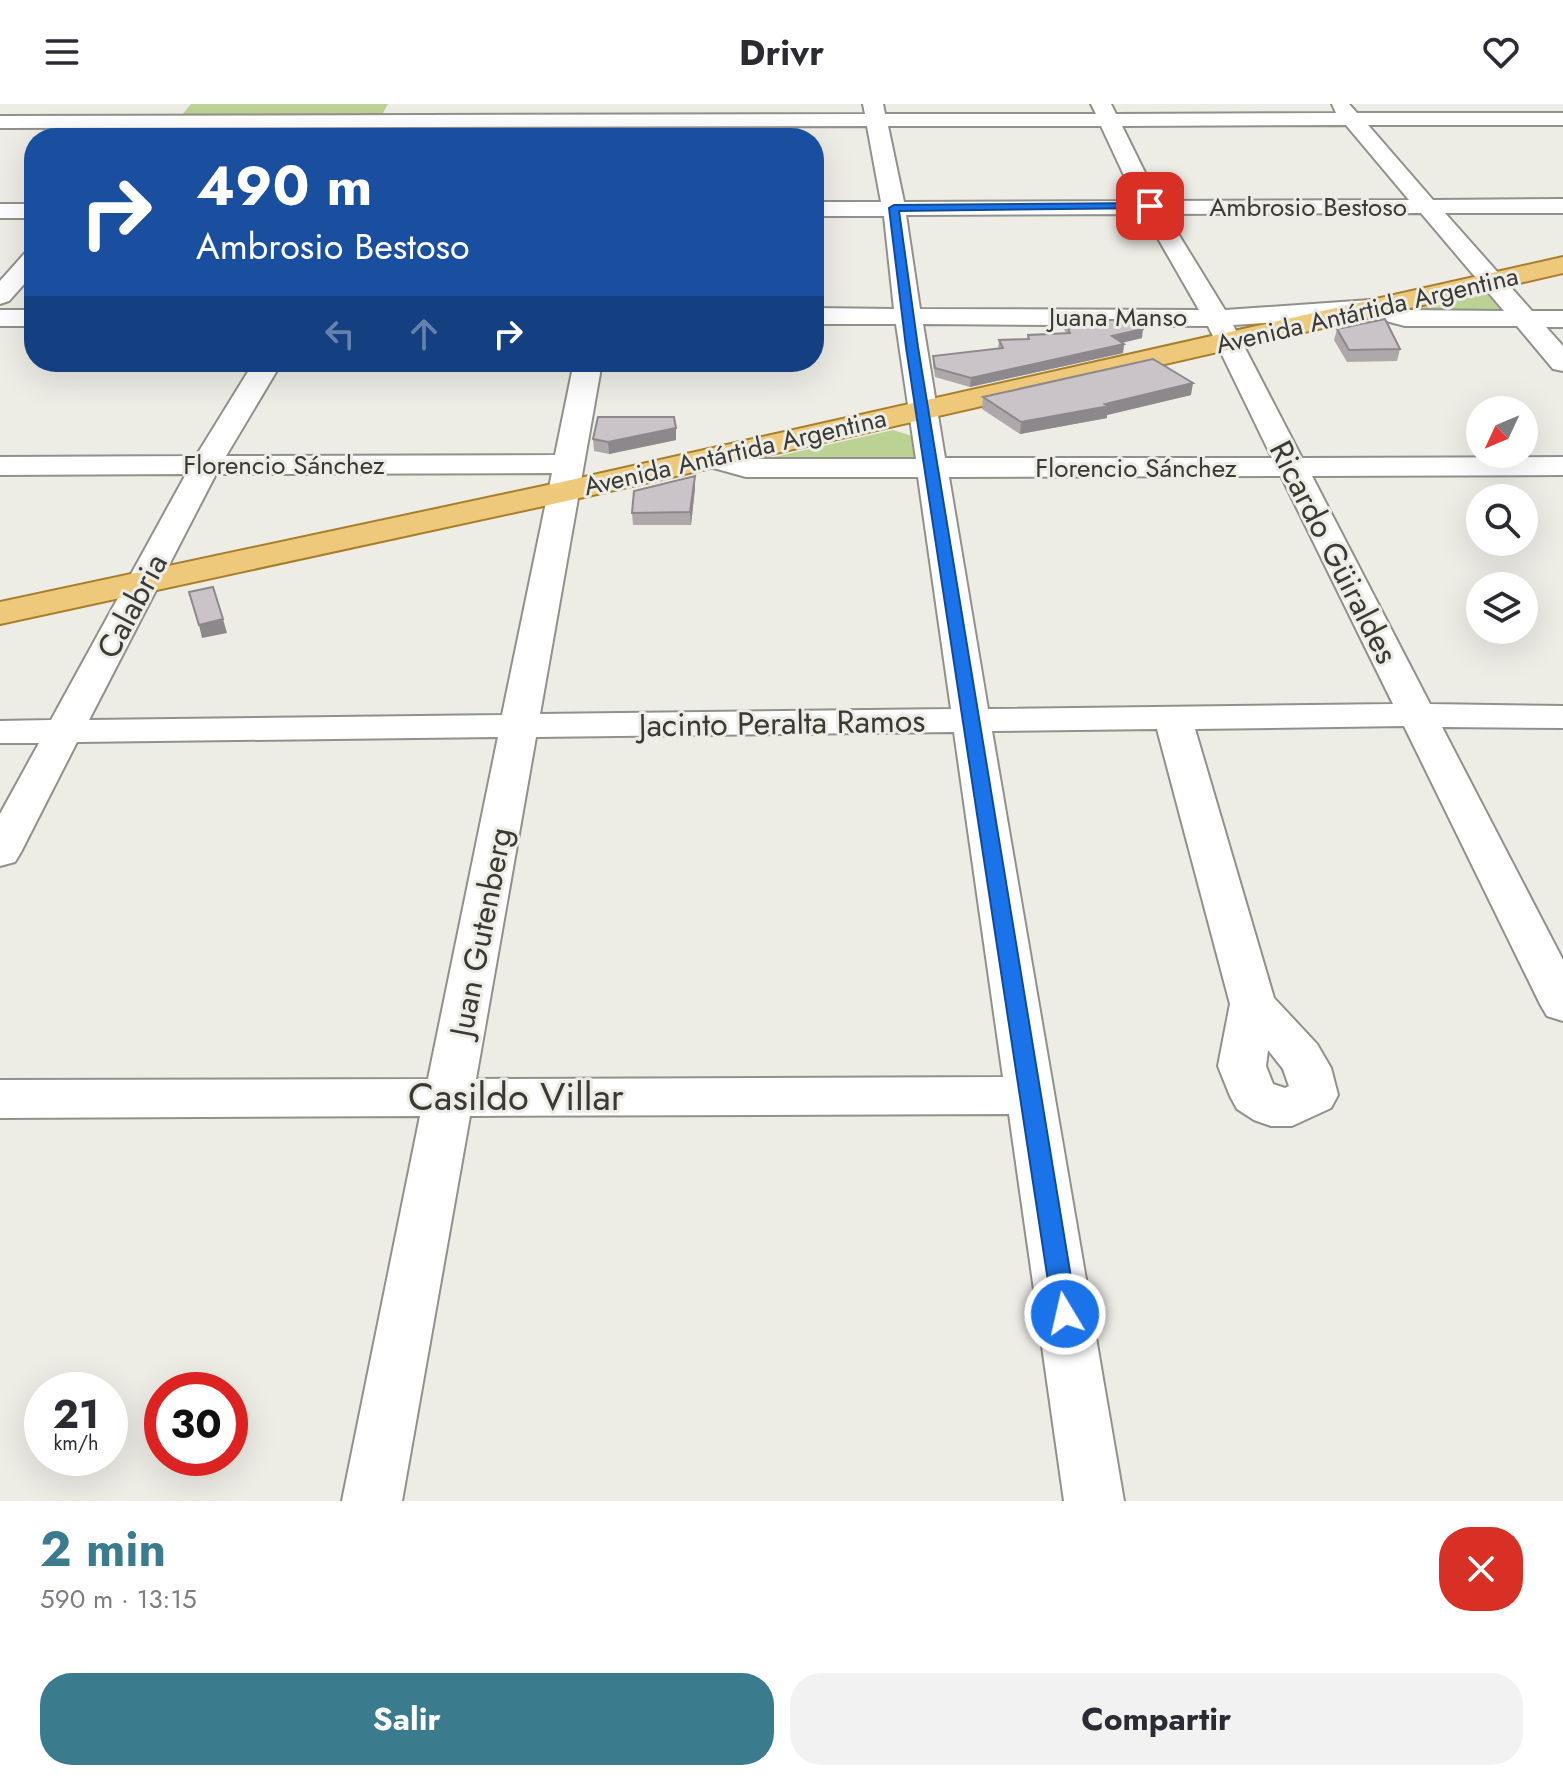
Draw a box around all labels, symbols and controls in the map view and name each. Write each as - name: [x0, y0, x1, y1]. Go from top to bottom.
- text: Drivr: [739, 26, 824, 78]
- icon: menu: [40, 30, 84, 74]
- icon: heart: [1479, 30, 1523, 74]
- text: 490 m: [196, 145, 372, 226]
- icon: right: [64, 160, 168, 264]
- pin: [1116, 172, 1184, 240]
- icon: arrive: [1128, 184, 1172, 228]
- street label: Ambrosio Bestoso: [1209, 188, 1407, 226]
- text: Ambrosio Bestoso: [196, 220, 470, 272]
- street label: Avenida Antártida Argentina: [1212, 257, 1522, 363]
- street label: Juana Manso: [1046, 298, 1187, 336]
- icon: left: [318, 312, 362, 356]
- icon: ahead: [402, 312, 446, 356]
- icon: right: [486, 312, 530, 356]
- north arrow: [1466, 396, 1538, 468]
- map controls: [1466, 396, 1538, 644]
- street label: Avenida Antártida Argentina: [580, 399, 890, 505]
- street label: Ricardo Güiraldes: [1258, 433, 1410, 671]
- street label: Florencio Sánchez: [183, 446, 385, 484]
- street label: Florencio Sánchez: [1035, 449, 1237, 487]
- button: search: [1466, 484, 1538, 556]
- street label: Calabria: [85, 545, 179, 667]
- button: layers: [1466, 572, 1538, 644]
- street label: Jacinto Peralta Ramos: [634, 698, 926, 749]
- street label: Juan Gutenberg: [437, 823, 524, 1045]
- street label: Casildo Villar: [408, 1069, 624, 1124]
- position arrow: [1023, 1272, 1107, 1356]
- speed limit sign: 30: [144, 1372, 248, 1476]
- text: 21: [53, 1385, 99, 1443]
- text: km/h: [53, 1429, 99, 1458]
- text: 2 min: [40, 1515, 166, 1584]
- button: close: [1439, 1527, 1523, 1611]
- text: 590 m · 13:15: [40, 1580, 197, 1618]
- button: Salir: [40, 1673, 774, 1765]
- button: Compartir: [790, 1673, 1523, 1765]

